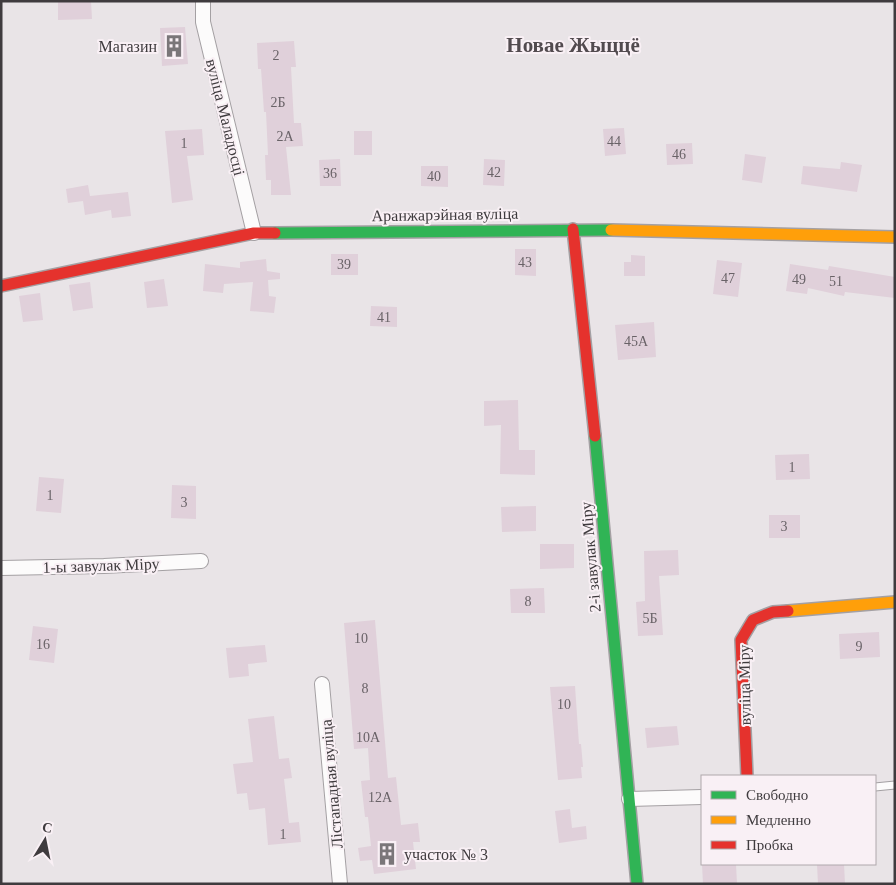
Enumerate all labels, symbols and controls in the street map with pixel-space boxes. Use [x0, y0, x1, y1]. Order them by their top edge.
building icon: Магазин [161, 33, 187, 59]
district label: Новае Жыццё [506, 33, 640, 57]
place label: Магазин [99, 38, 157, 55]
house number: 2 [273, 48, 280, 63]
street label: вуліца Маладосці [202, 57, 248, 178]
house number: 2Б [270, 95, 286, 110]
house number: 2А [276, 129, 294, 144]
house number: 44 [607, 134, 621, 149]
house number: 1 [181, 136, 188, 151]
house number: 46 [672, 147, 686, 162]
house number: 42 [487, 165, 501, 180]
house number: 36 [323, 166, 337, 181]
house number: 40 [427, 169, 441, 184]
street label: Аранжарэйная вуліца [372, 205, 518, 225]
house number: 43 [518, 255, 532, 270]
house number: 39 [337, 257, 351, 272]
house number: 47 [721, 271, 735, 286]
house number: 49 [792, 272, 806, 287]
house number: 51 [829, 274, 843, 289]
house number: 41 [377, 310, 391, 325]
house number: 45А [624, 334, 649, 349]
house number: 1 [789, 460, 796, 475]
house number: 1 [47, 488, 54, 503]
house number: 3 [181, 495, 188, 510]
street label: 2-і завулак Міру [577, 501, 605, 613]
house number: 3 [781, 519, 788, 534]
street label: 1-ы завулак Міру [42, 555, 160, 577]
house number: 8 [525, 594, 532, 609]
house number: 5Б [642, 611, 658, 626]
house number: 10 [354, 631, 368, 646]
house number: 16 [36, 637, 50, 652]
house number: 9 [856, 639, 863, 654]
street label: вуліца Міру [735, 644, 755, 726]
house number: 8 [362, 681, 369, 696]
house number: 10 [557, 697, 571, 712]
street label: Лістападная вуліца [317, 719, 347, 849]
house number: 10А [356, 730, 381, 745]
legend [701, 775, 876, 865]
text: Свободно [746, 787, 808, 803]
house number: 12А [368, 790, 393, 805]
text: Медленно [746, 812, 811, 828]
north arrow [20, 815, 70, 865]
text: С [41, 819, 53, 836]
house number: 1 [280, 827, 287, 842]
text: Пробка [746, 837, 794, 853]
building icon: участок № 3 [374, 841, 400, 867]
place label: участок № 3 [404, 846, 488, 864]

